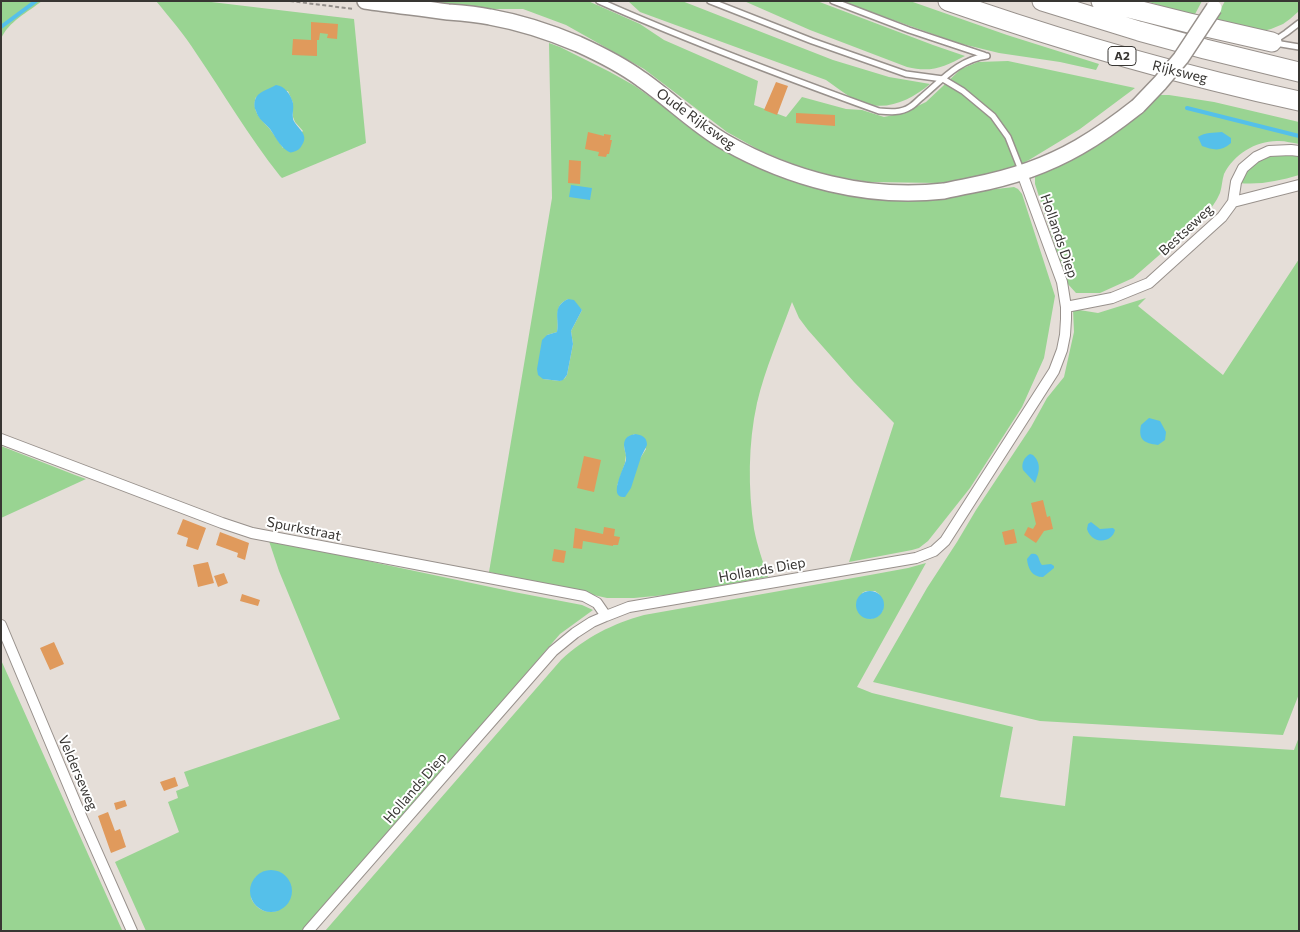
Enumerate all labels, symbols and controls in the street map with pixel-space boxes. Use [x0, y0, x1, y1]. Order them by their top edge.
road number: A2 [1108, 46, 1136, 66]
street label: Rijksweg [1151, 57, 1209, 87]
street label: Oude Rijksweg [653, 85, 739, 153]
street label: Hollands Diep [1037, 192, 1081, 280]
street label: Bestseweg [1155, 201, 1217, 259]
street label: Spurkstraat [265, 514, 343, 544]
street label: Hollands Diep [717, 554, 807, 586]
street label: Velderseweg [55, 733, 101, 813]
street label: Hollands Diep [380, 749, 450, 827]

